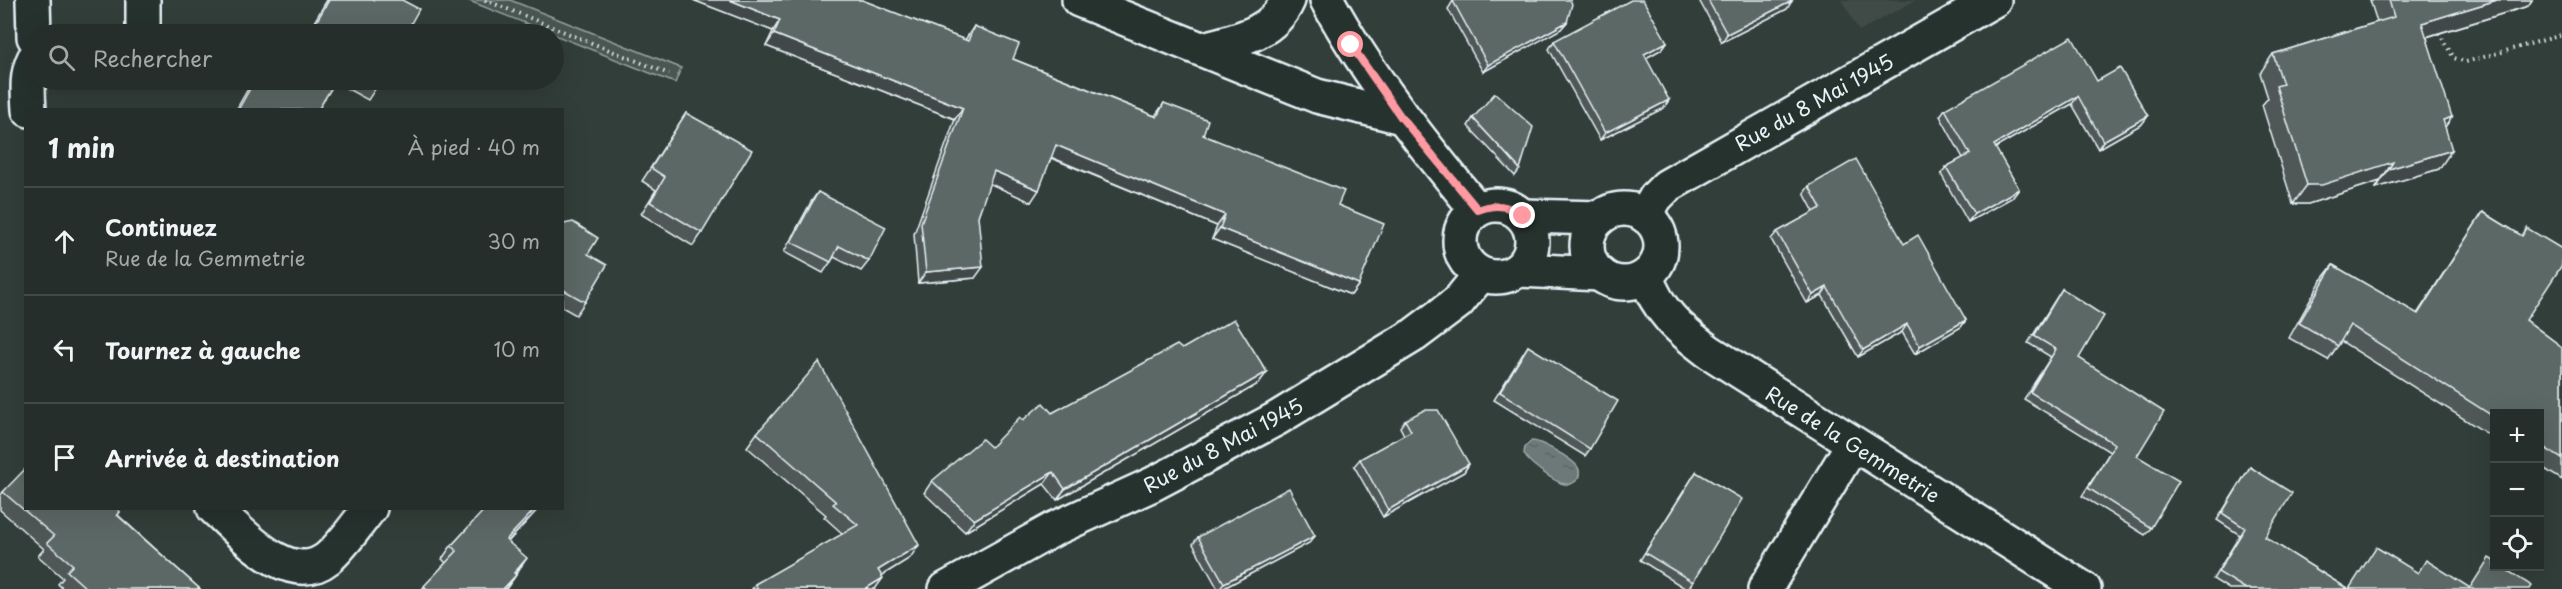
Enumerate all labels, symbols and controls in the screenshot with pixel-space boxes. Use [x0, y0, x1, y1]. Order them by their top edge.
search box [24, 24, 564, 90]
route start [1337, 31, 1363, 57]
icon: search [45, 41, 78, 74]
text: Rechercher [93, 41, 212, 74]
street label: Rue du 8 Mai 1945 [1729, 46, 1899, 158]
text: 1 min [48, 128, 115, 167]
text: À pied · 40 m [408, 132, 540, 162]
route end [1509, 202, 1535, 228]
text: Continuez [105, 210, 217, 243]
icon: ahead [48, 225, 81, 258]
text: 30 m [487, 226, 540, 256]
text: Rue de la Gemmetrie [105, 243, 305, 273]
icon: left [48, 333, 81, 366]
text: Tournez à gauche [105, 333, 301, 366]
text: 10 m [493, 334, 540, 364]
street label: Rue de la Gemmetrie [1760, 378, 1946, 510]
street label: Rue du 8 Mai 1945 [1138, 390, 1308, 500]
map controls [2490, 409, 2544, 571]
button: + [2490, 409, 2544, 463]
icon: arrive [48, 441, 81, 474]
text: Arrivée à destination [105, 441, 339, 474]
button: − [2490, 463, 2544, 517]
button: locate [2490, 517, 2544, 571]

